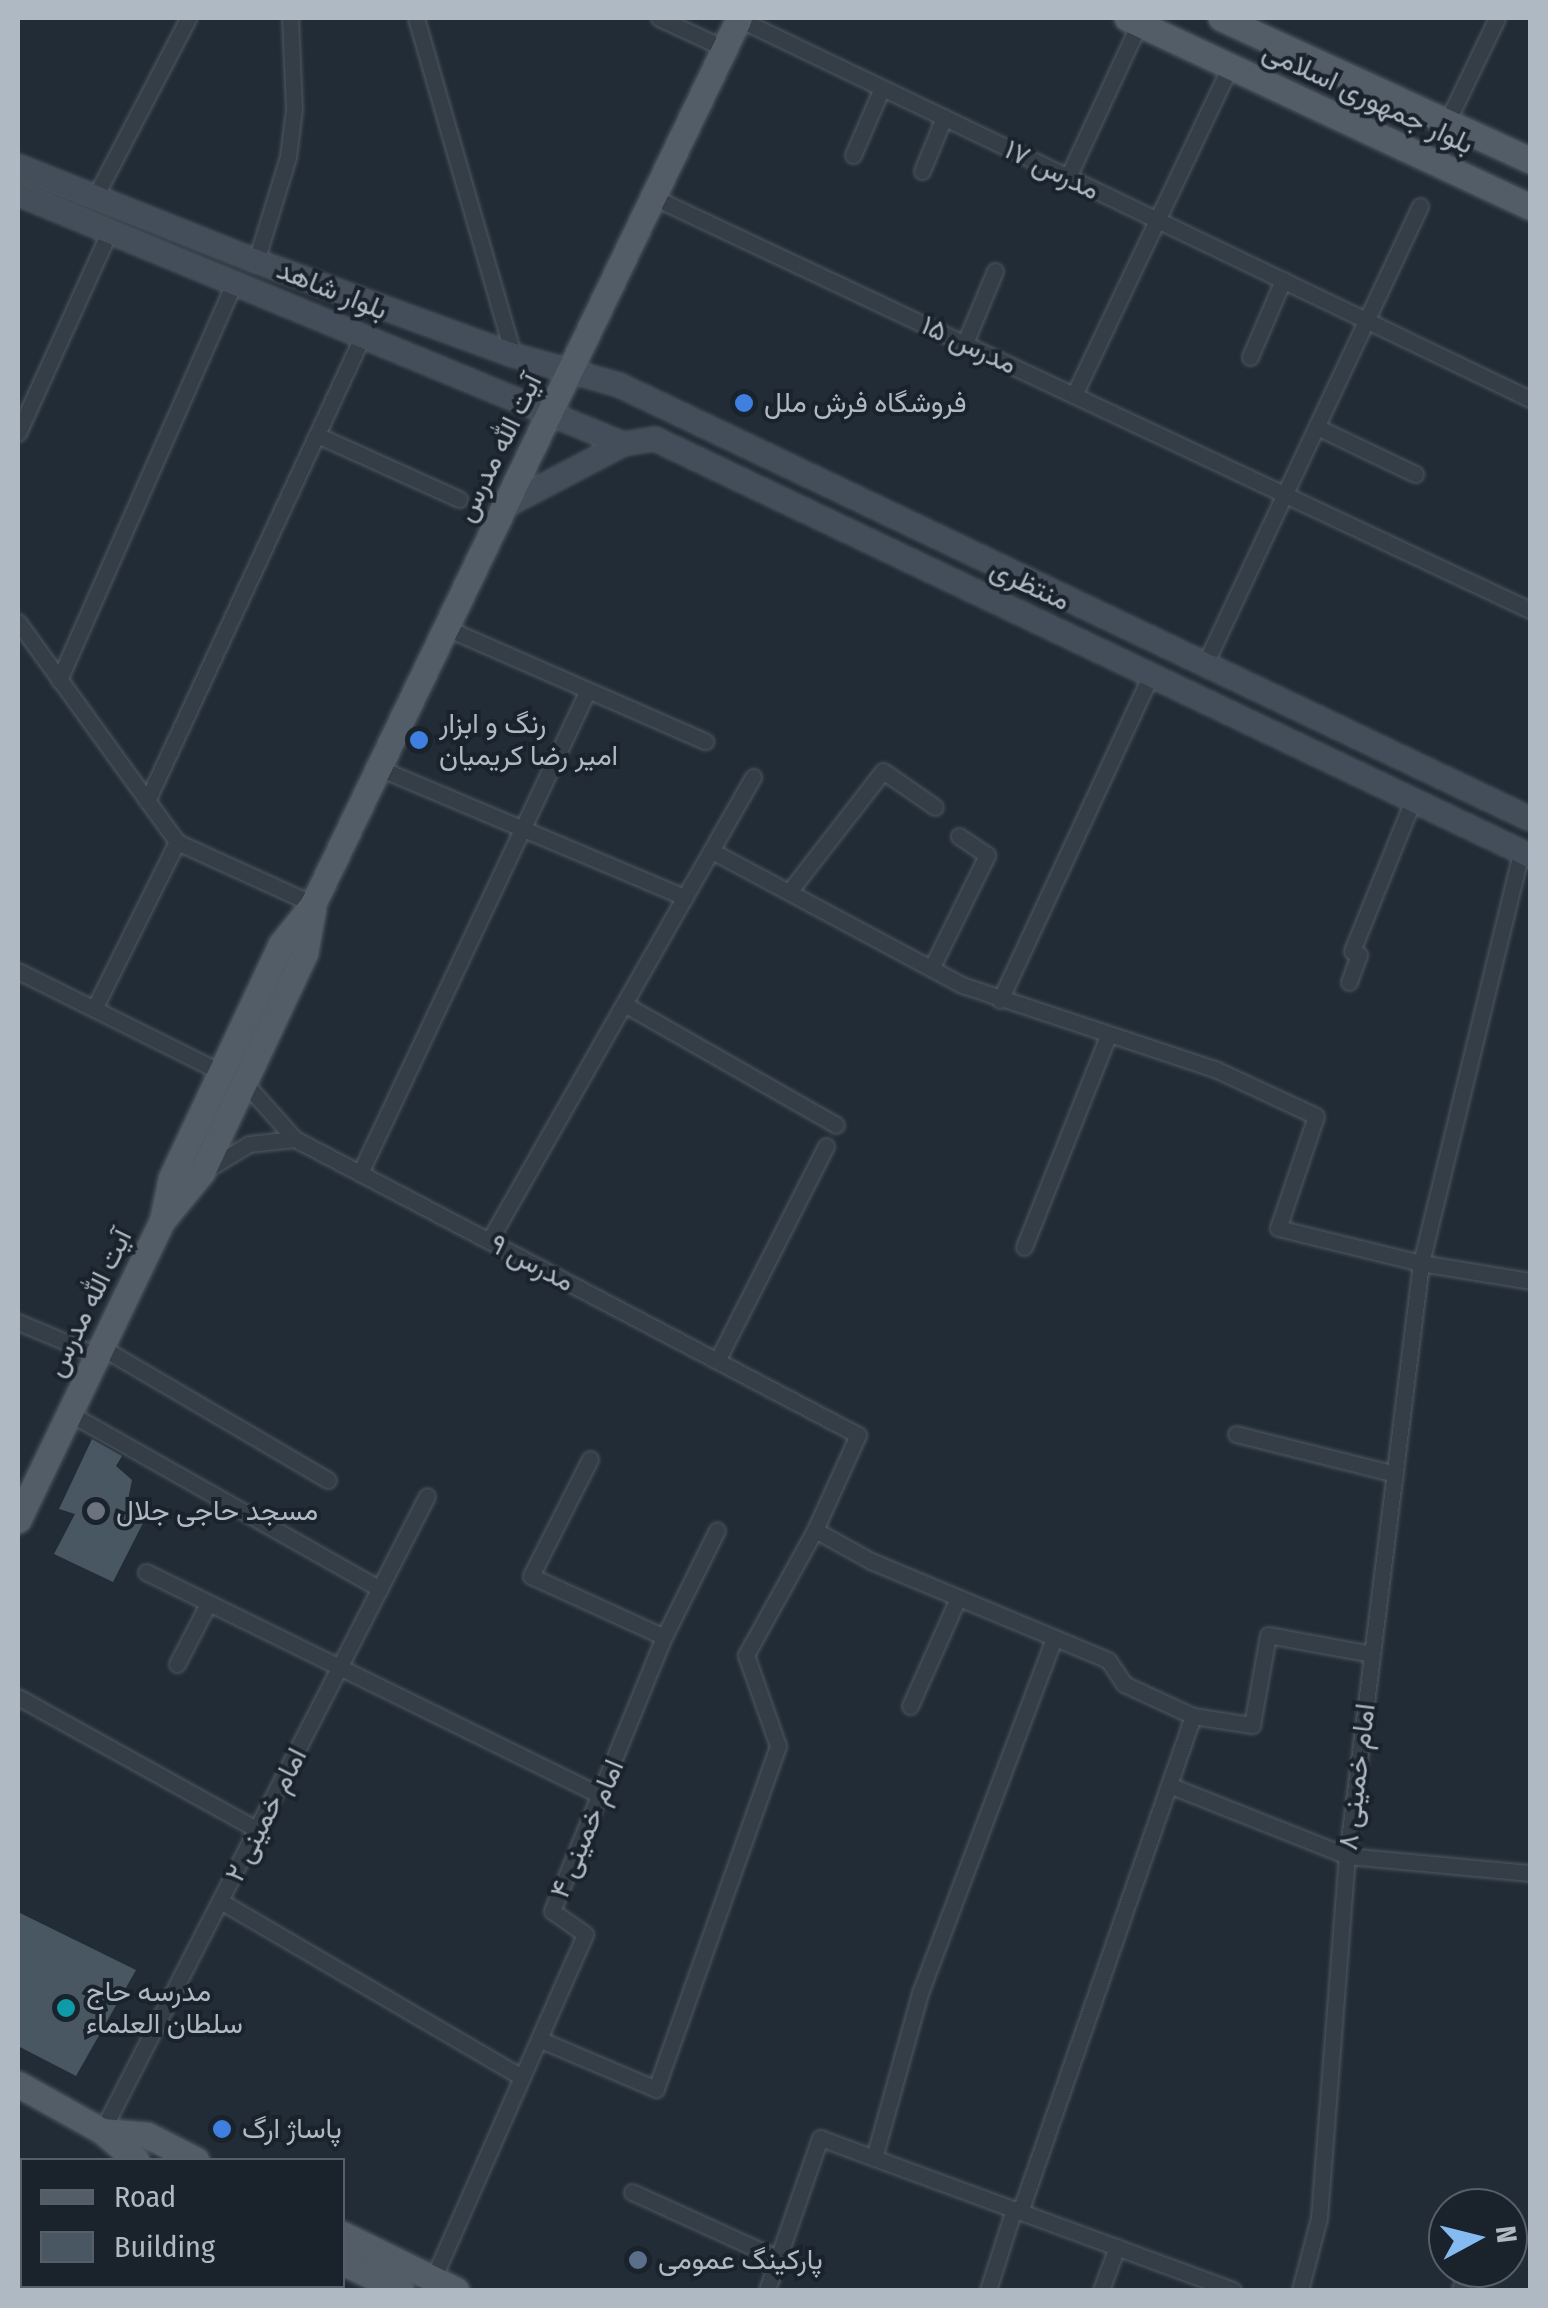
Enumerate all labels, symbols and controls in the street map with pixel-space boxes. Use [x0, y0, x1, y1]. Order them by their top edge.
street label: بلوار جمهوری اسلامی [1257, 34, 1479, 162]
street label: مدرس ۱۷ [999, 133, 1105, 207]
street label: بلوار شاهد [272, 253, 392, 327]
street label: مدرس ۱۵ [916, 308, 1022, 382]
street label: آیت الله مدرس [449, 369, 549, 527]
place label: فروشگاه فرش ملل [764, 386, 967, 420]
marker: فروشگاه فرش ملل [733, 392, 755, 414]
street label: منتظری [985, 552, 1075, 618]
place label: رنگ و ابزار امیر رضا کریمیان [439, 707, 618, 773]
marker: رنگ و ابزار امیر رضا کریمیان [408, 729, 430, 751]
street label: آیت الله مدرس [39, 1224, 139, 1382]
street label: مدرس ۹ [484, 1227, 580, 1299]
place label: مسجد حاجی جلال [116, 1494, 318, 1528]
marker: مسجد حاجی جلال [85, 1500, 107, 1522]
street label: امام خمینی ۸ [1331, 1702, 1383, 1852]
street label: امام خمینی ۲ [218, 1742, 314, 1888]
street label: امام خمینی ۴ [543, 1755, 631, 1903]
place label: مدرسه حاج سلطان العلماء [86, 1975, 243, 2041]
marker: مدرسه حاج سلطان العلماء [55, 1997, 77, 2019]
place label: پاساژ ارگ [242, 2112, 342, 2146]
marker: پاساژ ارگ [211, 2118, 233, 2140]
legend [20, 2158, 345, 2288]
text: Road [114, 2179, 176, 2215]
north arrow [1428, 2188, 1528, 2288]
text: N [1489, 2224, 1524, 2245]
text: Building [114, 2229, 215, 2265]
place label: پارکینگ عمومی [658, 2243, 823, 2277]
marker: پارکینگ عمومی [627, 2249, 649, 2271]

